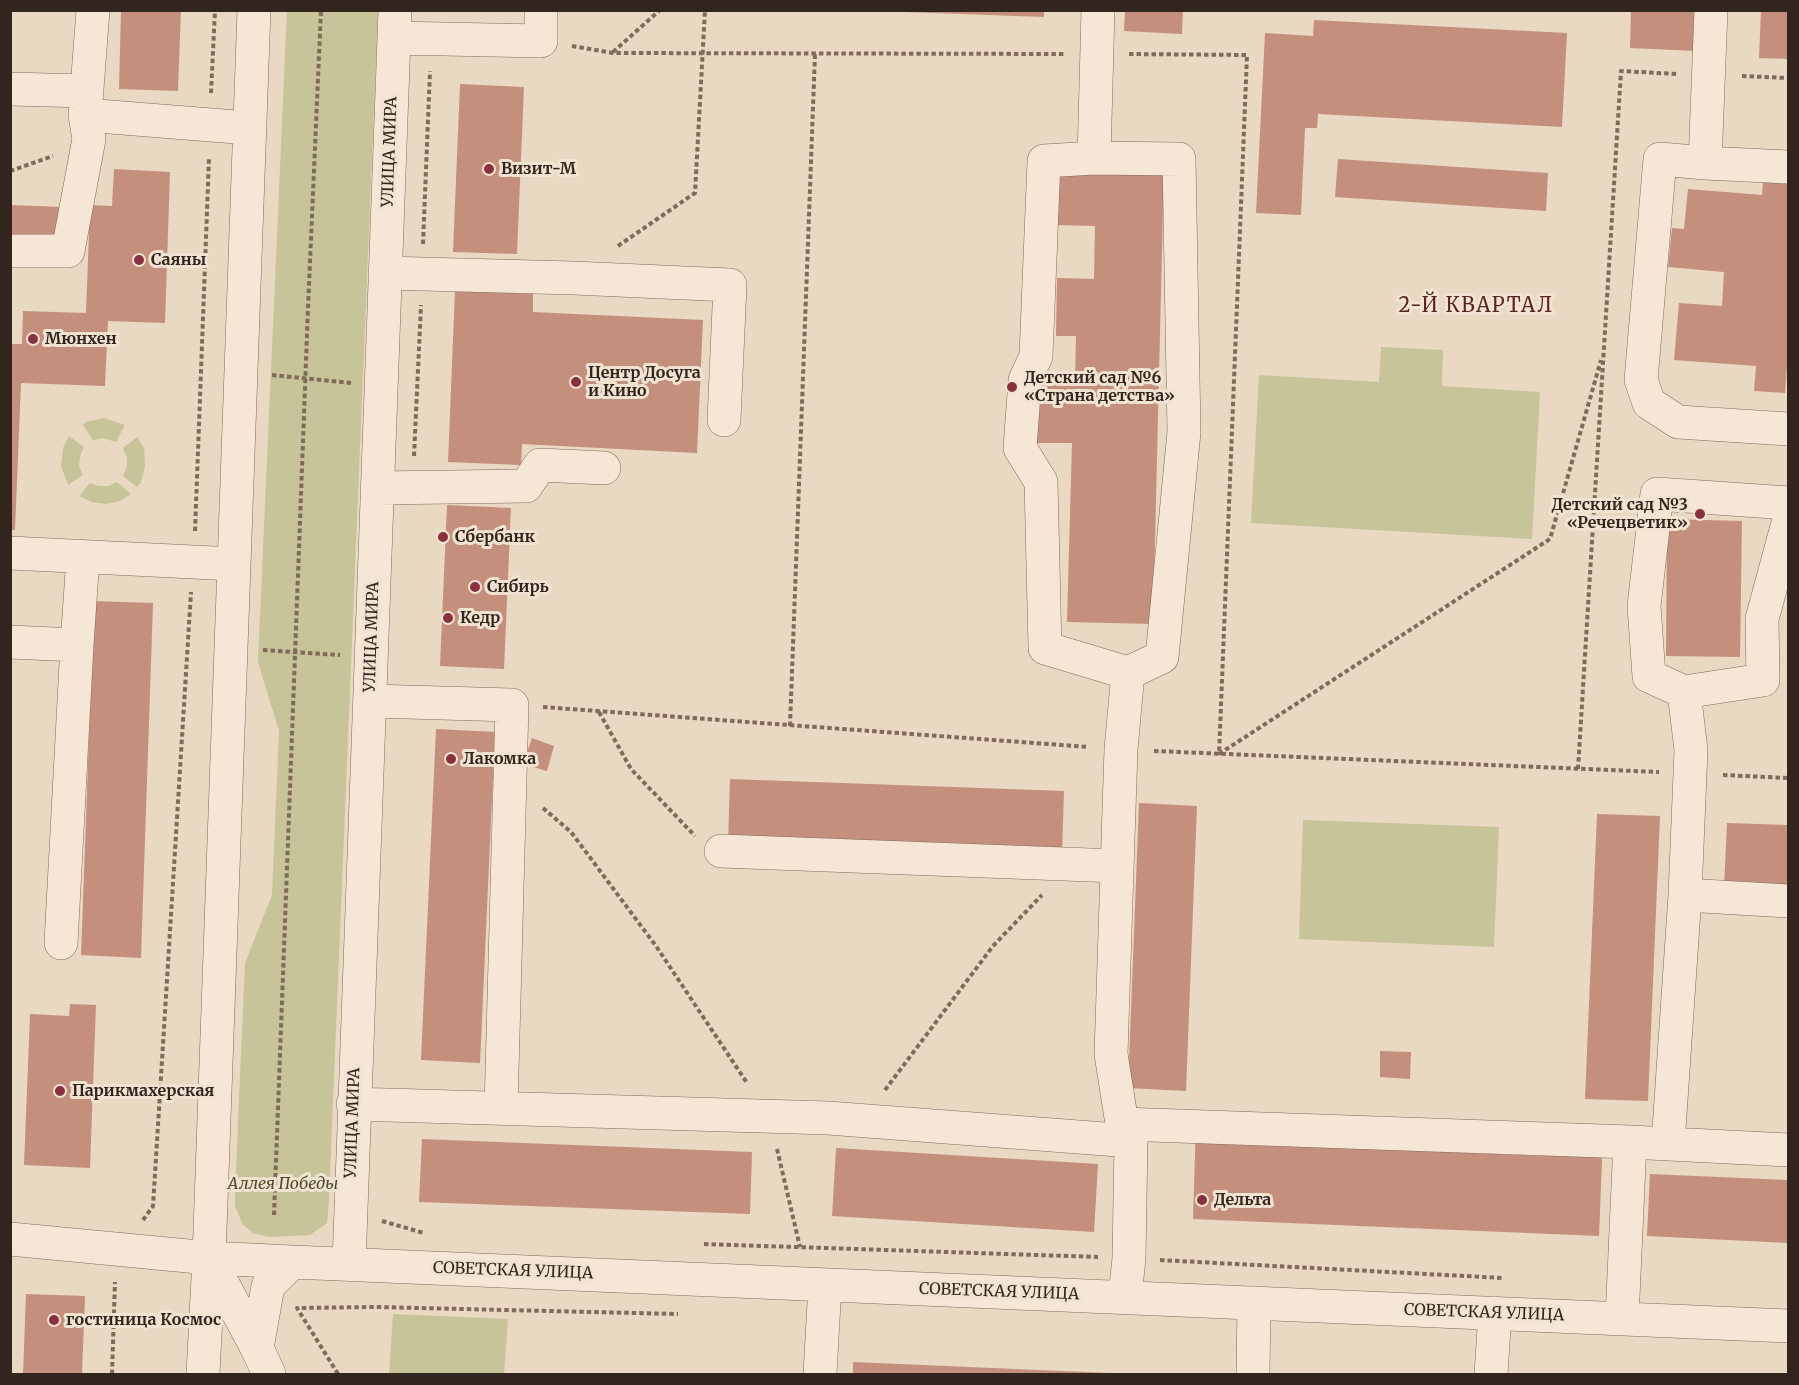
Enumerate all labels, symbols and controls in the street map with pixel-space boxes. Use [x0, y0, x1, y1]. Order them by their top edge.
street label: УЛИЦА МИРА [378, 96, 402, 208]
place label: Визит-М [501, 159, 576, 179]
marker: Визит-М [482, 162, 496, 176]
place label: Саяны [151, 250, 206, 270]
marker: Саяны [132, 253, 146, 267]
district label: 2-Й КВАРТАЛ [1398, 294, 1554, 318]
place label: Мюнхен [45, 329, 117, 349]
marker: Мюнхен [26, 332, 40, 346]
place label: Центр Досуга и Кино [588, 363, 701, 401]
place label: Детский сад №6 «Страна детства» [1024, 368, 1175, 406]
marker: Центр Досуга и Кино [569, 375, 583, 389]
marker: Детский сад №6 «Страна детства» [1005, 380, 1019, 394]
place label: Детский сад №3 «Речецветик» [1552, 495, 1688, 533]
marker: Детский сад №3 «Речецветик» [1693, 507, 1707, 521]
place label: Сбербанк [455, 527, 535, 547]
marker: Сбербанк [436, 530, 450, 544]
place label: Сибирь [487, 577, 549, 597]
marker: Сибирь [468, 580, 482, 594]
street label: УЛИЦА МИРА [360, 581, 384, 693]
place label: Кедр [460, 608, 500, 628]
marker: Кедр [441, 611, 455, 625]
place label: Лакомка [463, 749, 536, 769]
marker: Лакомка [444, 752, 458, 766]
street label: УЛИЦА МИРА [341, 1067, 365, 1179]
place label: Парикмахерская [72, 1081, 214, 1101]
marker: Парикмахерская [53, 1084, 67, 1098]
park label: Аллея Победы [228, 1174, 338, 1194]
place label: Дельта [1214, 1190, 1271, 1210]
marker: Дельта [1195, 1193, 1209, 1207]
street label: СОВЕТСКАЯ УЛИЦА [433, 1259, 593, 1283]
street label: СОВЕТСКАЯ УЛИЦА [919, 1280, 1079, 1304]
street label: СОВЕТСКАЯ УЛИЦА [1404, 1301, 1564, 1325]
place label: гостиница Космос [66, 1310, 221, 1330]
marker: гостиница Космос [47, 1313, 61, 1327]

